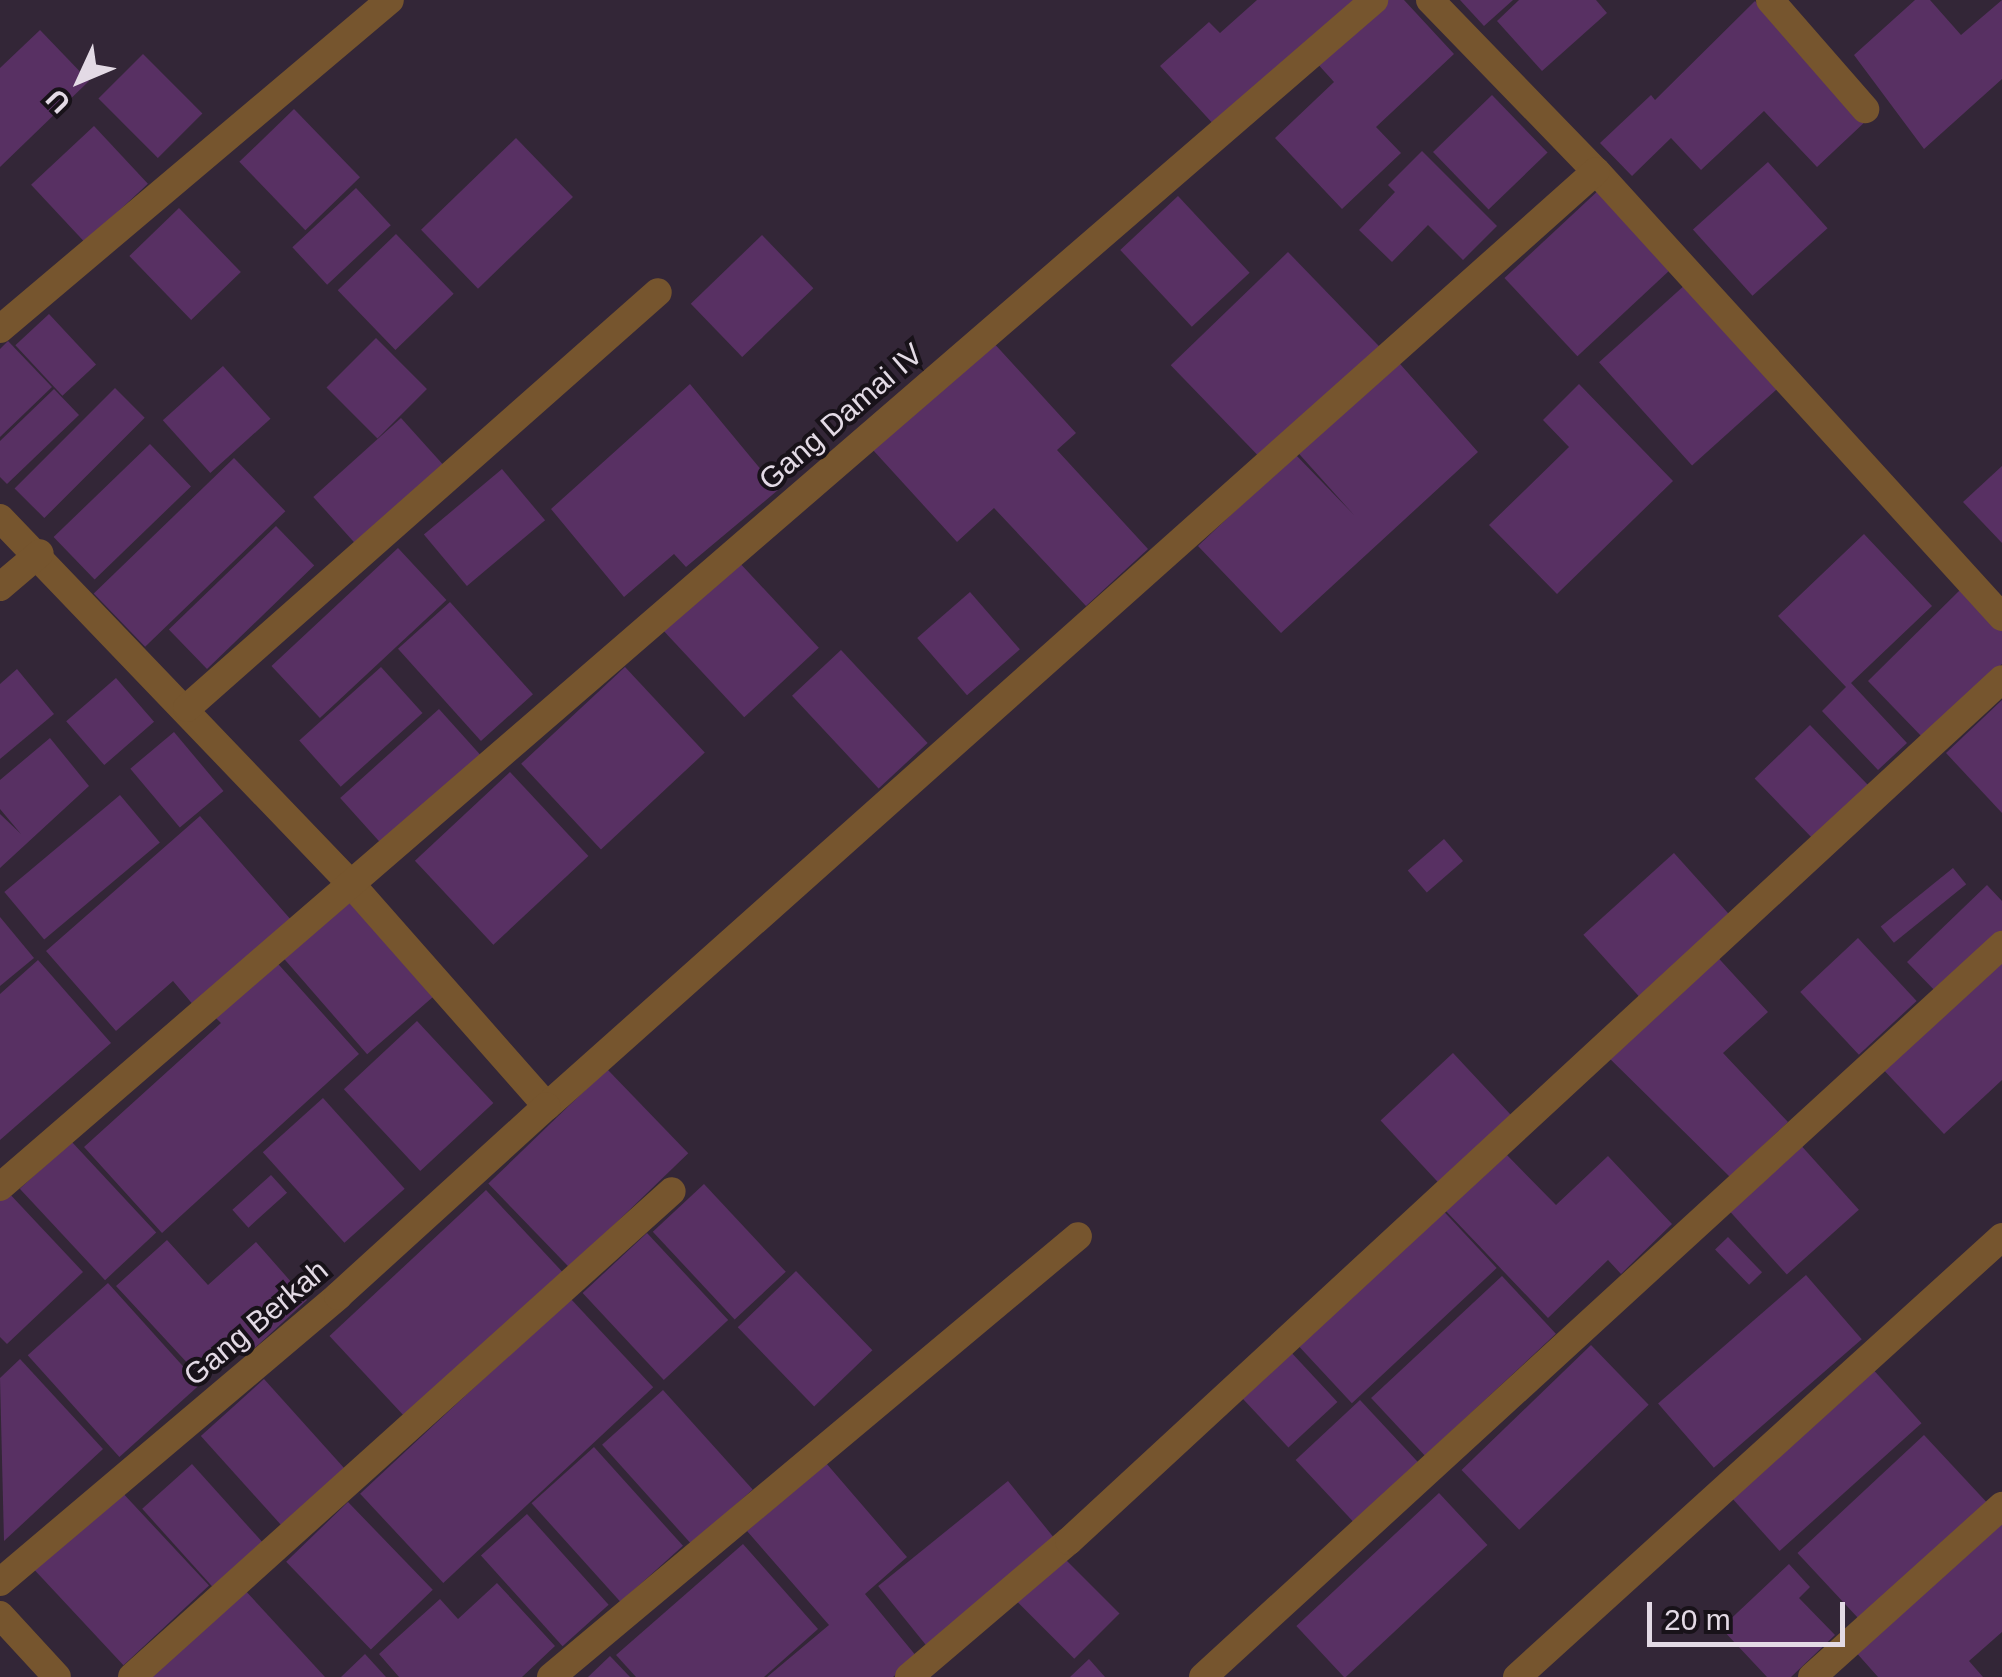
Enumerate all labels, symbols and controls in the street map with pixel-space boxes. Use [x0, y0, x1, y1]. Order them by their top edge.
north arrow [30, 30, 130, 130]
text: U [40, 83, 76, 119]
street label: Gang Damai IV [752, 336, 930, 498]
street label: Gang Berkah [177, 1252, 335, 1394]
scale bar [1652, 1582, 1850, 1644]
text: 20 m [1664, 1603, 1731, 1636]

